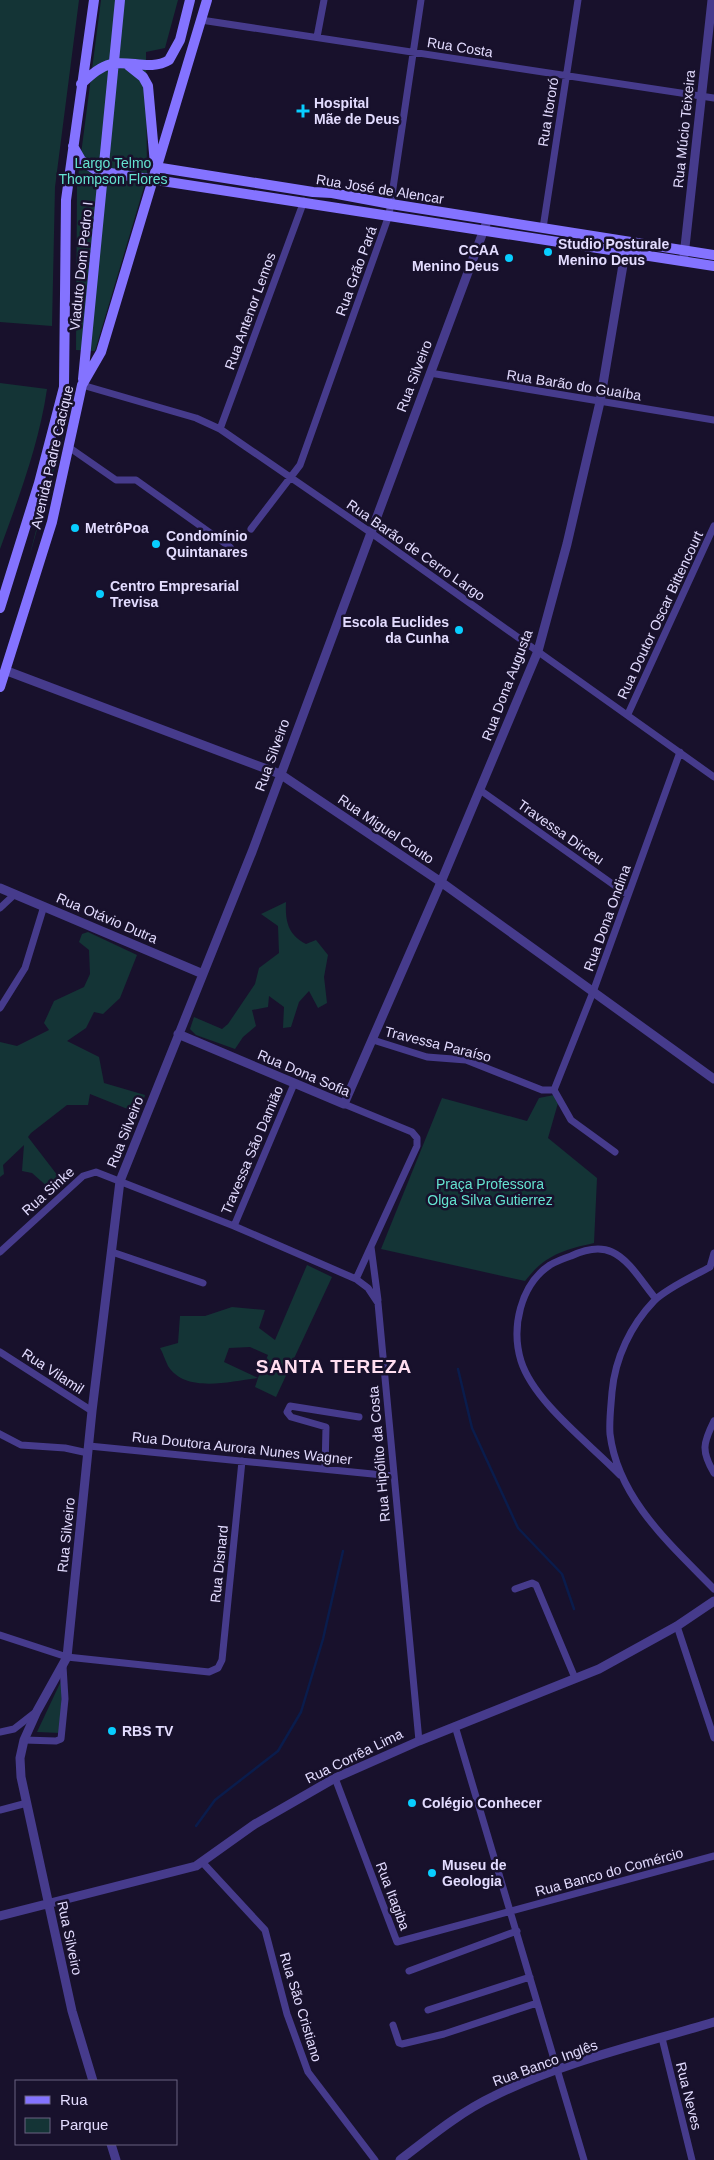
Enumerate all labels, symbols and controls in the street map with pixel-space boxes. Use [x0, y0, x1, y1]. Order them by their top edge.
street label: Rua Costa [426, 34, 494, 60]
street label: Rua Múcio Teixeira [670, 69, 698, 189]
street label: Rua Itororó [535, 76, 561, 148]
place label: Hospital Mãe de Deus [314, 95, 400, 127]
marker: Hospital Mãe de Deus [296, 104, 310, 118]
park label: Largo Telmo Thompson Flores [59, 155, 167, 187]
street label: Rua José de Alencar [315, 171, 445, 207]
street label: Viaduto Dom Pedro I [66, 201, 96, 331]
street label: Rua Grão Pará [332, 224, 380, 318]
place label: Studio Posturale Menino Deus [558, 236, 669, 268]
place label: CCAA Menino Deus [412, 242, 499, 274]
marker: Studio Posturale Menino Deus [542, 246, 554, 258]
street label: Rua Antenor Lemos [221, 250, 279, 372]
marker: CCAA Menino Deus [503, 252, 515, 264]
street label: Rua Silveiro [393, 338, 435, 414]
street label: Rua Barão do Guaíba [505, 366, 643, 404]
street label: Avenida Padre Cacique [28, 383, 76, 530]
street label: Rua Barão de Cerro Largo [344, 496, 488, 604]
place label: MetrôPoa [85, 520, 149, 536]
marker: MetrôPoa [69, 522, 81, 534]
place label: Condomínio Quintanares [166, 528, 248, 560]
street label: Rua Doutor Oscar Bittencourt [614, 528, 706, 702]
marker: Condomínio Quintanares [150, 538, 162, 550]
place label: Centro Empresarial Trevisa [110, 578, 239, 610]
marker: Centro Empresarial Trevisa [94, 588, 106, 600]
place label: Escola Euclides da Cunha [342, 614, 449, 646]
marker: Escola Euclides da Cunha [453, 624, 465, 636]
street label: Rua Dona Augusta [478, 627, 536, 743]
street label: Rua Silveiro [252, 717, 292, 793]
street label: Rua Miguel Couto [335, 791, 437, 867]
street label: Travessa Dirceu [515, 796, 607, 868]
street label: Rua Dona Ondina [580, 862, 634, 973]
street label: Rua Otávio Dutra [54, 890, 160, 947]
street label: Travessa Paraíso [383, 1023, 493, 1065]
street label: Rua Dona Sofia [255, 1046, 353, 1100]
street label: Travessa São Damião [218, 1083, 286, 1217]
street label: Rua Silveiro [103, 1094, 147, 1170]
street label: Rua Sinke [19, 1163, 78, 1219]
park label: Praça Professora Olga Silva Gutierrez [427, 1176, 553, 1208]
street label: Rua Vilamil [19, 1345, 87, 1397]
district label: SANTA TEREZA [256, 1356, 412, 1377]
street label: Rua Hipólito da Costa [365, 1385, 393, 1523]
street label: Rua Doutora Aurora Nunes Wagner [131, 1428, 353, 1468]
street label: Rua Silveiro [54, 1496, 78, 1573]
street label: Rua Disnard [207, 1524, 231, 1604]
place label: RBS TV [122, 1723, 174, 1739]
marker: RBS TV [106, 1725, 118, 1737]
street label: Rua Corrêa Lima [303, 1725, 406, 1787]
place label: Colégio Conhecer [422, 1795, 542, 1811]
marker: Colégio Conhecer [406, 1797, 418, 1809]
street label: Rua Banco do Comércio [533, 1844, 685, 1899]
place label: Museu de Geologia [442, 1857, 507, 1889]
street label: Rua Itagiba [373, 1860, 413, 1932]
marker: Museu de Geologia [426, 1867, 438, 1879]
street label: Rua Silveiro [54, 1899, 86, 1977]
street label: Rua São Cristiano [277, 1950, 325, 2064]
street label: Rua Banco Inglês [490, 2037, 600, 2089]
street label: Rua Neves [673, 2060, 705, 2132]
legend [15, 2080, 178, 2145]
text: Rua [60, 2091, 88, 2108]
text: Parque [60, 2116, 108, 2133]

